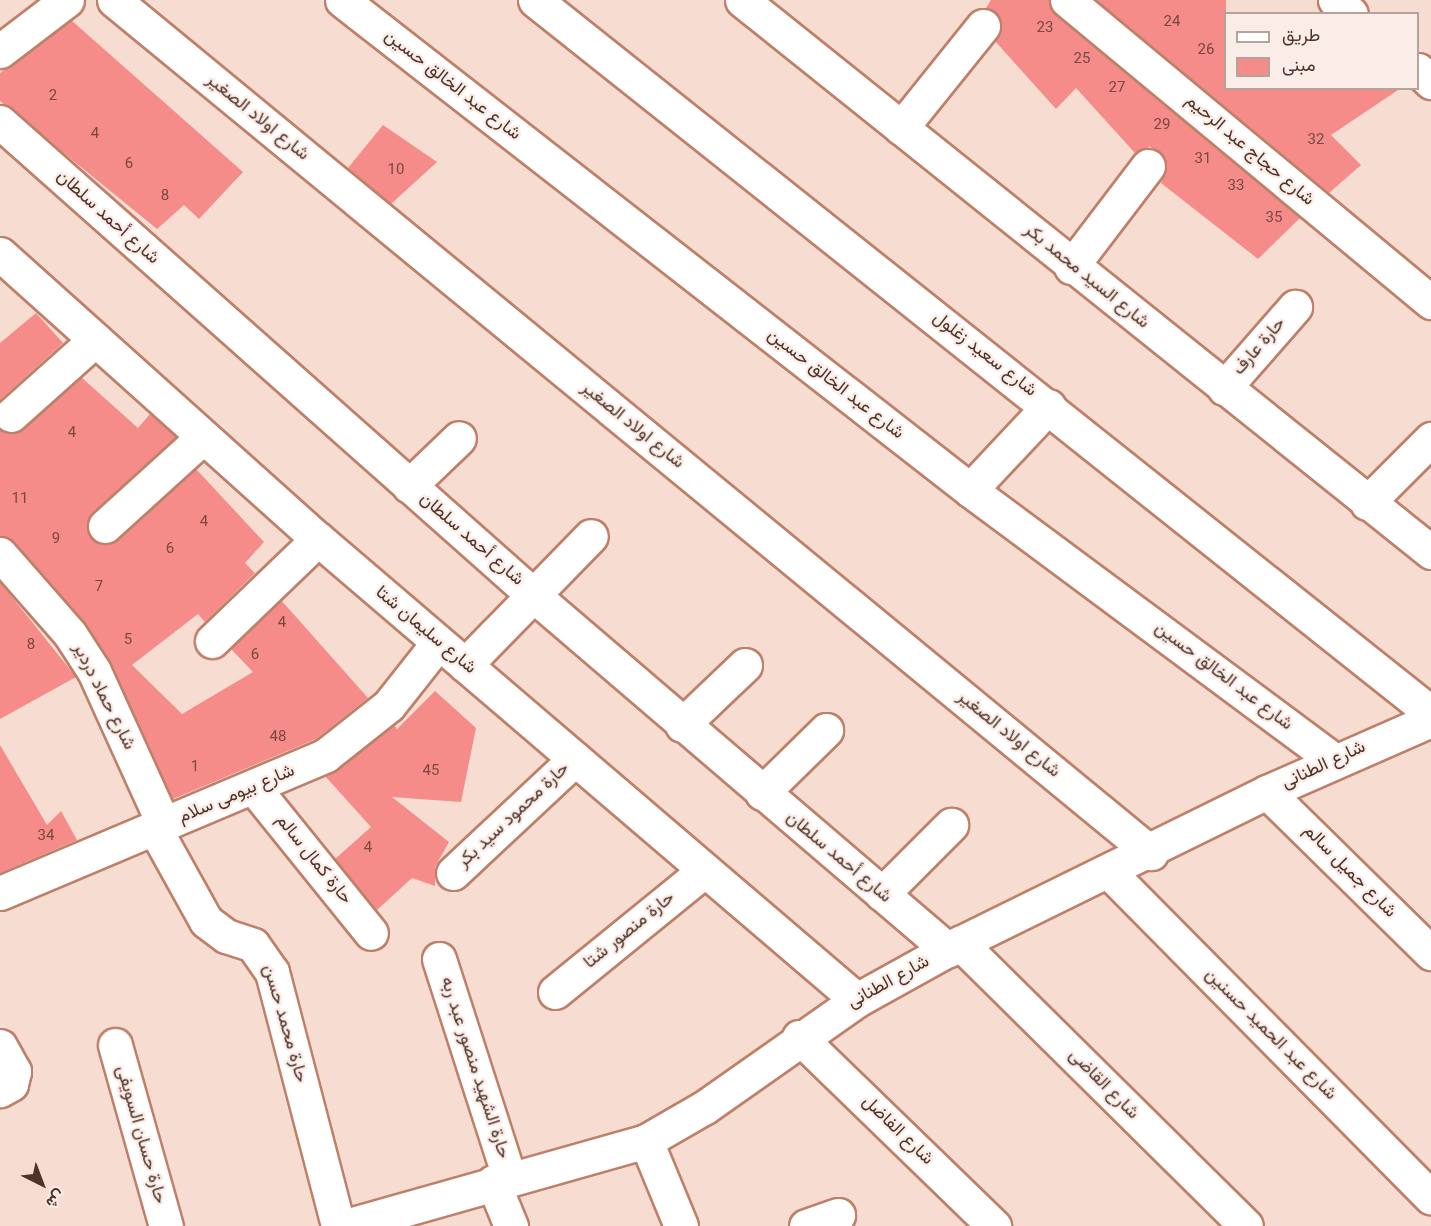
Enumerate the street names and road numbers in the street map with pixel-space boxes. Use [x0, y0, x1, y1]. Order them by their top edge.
street label: شارع عبد الخالق حسين [379, 26, 525, 146]
street label: شارع اولاد الصغير [201, 70, 313, 166]
street label: شارع حجاج عبد الرحيم [1180, 91, 1318, 211]
street label: شارع أحمد سلطان [51, 166, 163, 270]
street label: شارع السيد محمد بكر [1019, 220, 1153, 334]
street label: شارع سعيد زغلول [928, 308, 1040, 402]
street label: حارة عارف [1229, 314, 1291, 380]
street label: شارع عبد الخالق حسين [762, 325, 908, 445]
street label: شارع اولاد الصغير [576, 378, 688, 474]
street label: شارع أحمد سلطان [415, 489, 527, 591]
street label: شارع سليمان شتا [370, 582, 480, 680]
street label: شارع عبد الخالق حسين [1150, 618, 1296, 736]
street label: شارع حماد دردير [67, 640, 139, 754]
street label: شارع اولاد الصغير [952, 687, 1064, 783]
street label: شارع الطنانى [1279, 737, 1369, 795]
street label: حارة محمود سيد بكر [454, 759, 574, 873]
street label: شارع بيومى سلام [176, 761, 298, 829]
street label: شارع أحمد سلطان [781, 808, 895, 908]
street label: حارة كمال سالم [270, 811, 356, 909]
street label: شارع جميل سالم [1298, 821, 1400, 923]
street label: حارة منصور شتا [580, 888, 680, 974]
street label: شارع الطنانى [844, 952, 934, 1014]
street label: حارة محمد حسن [257, 963, 311, 1085]
street label: شارع عبد الحميد حسنين [1200, 965, 1340, 1105]
street label: حارة الشهيد منصور عبد ربه [434, 974, 514, 1162]
street label: شارع القاضى [1063, 1045, 1143, 1125]
street label: حارة حسان السويفى [110, 1064, 170, 1206]
street label: شارع الفاضل [857, 1092, 937, 1170]

